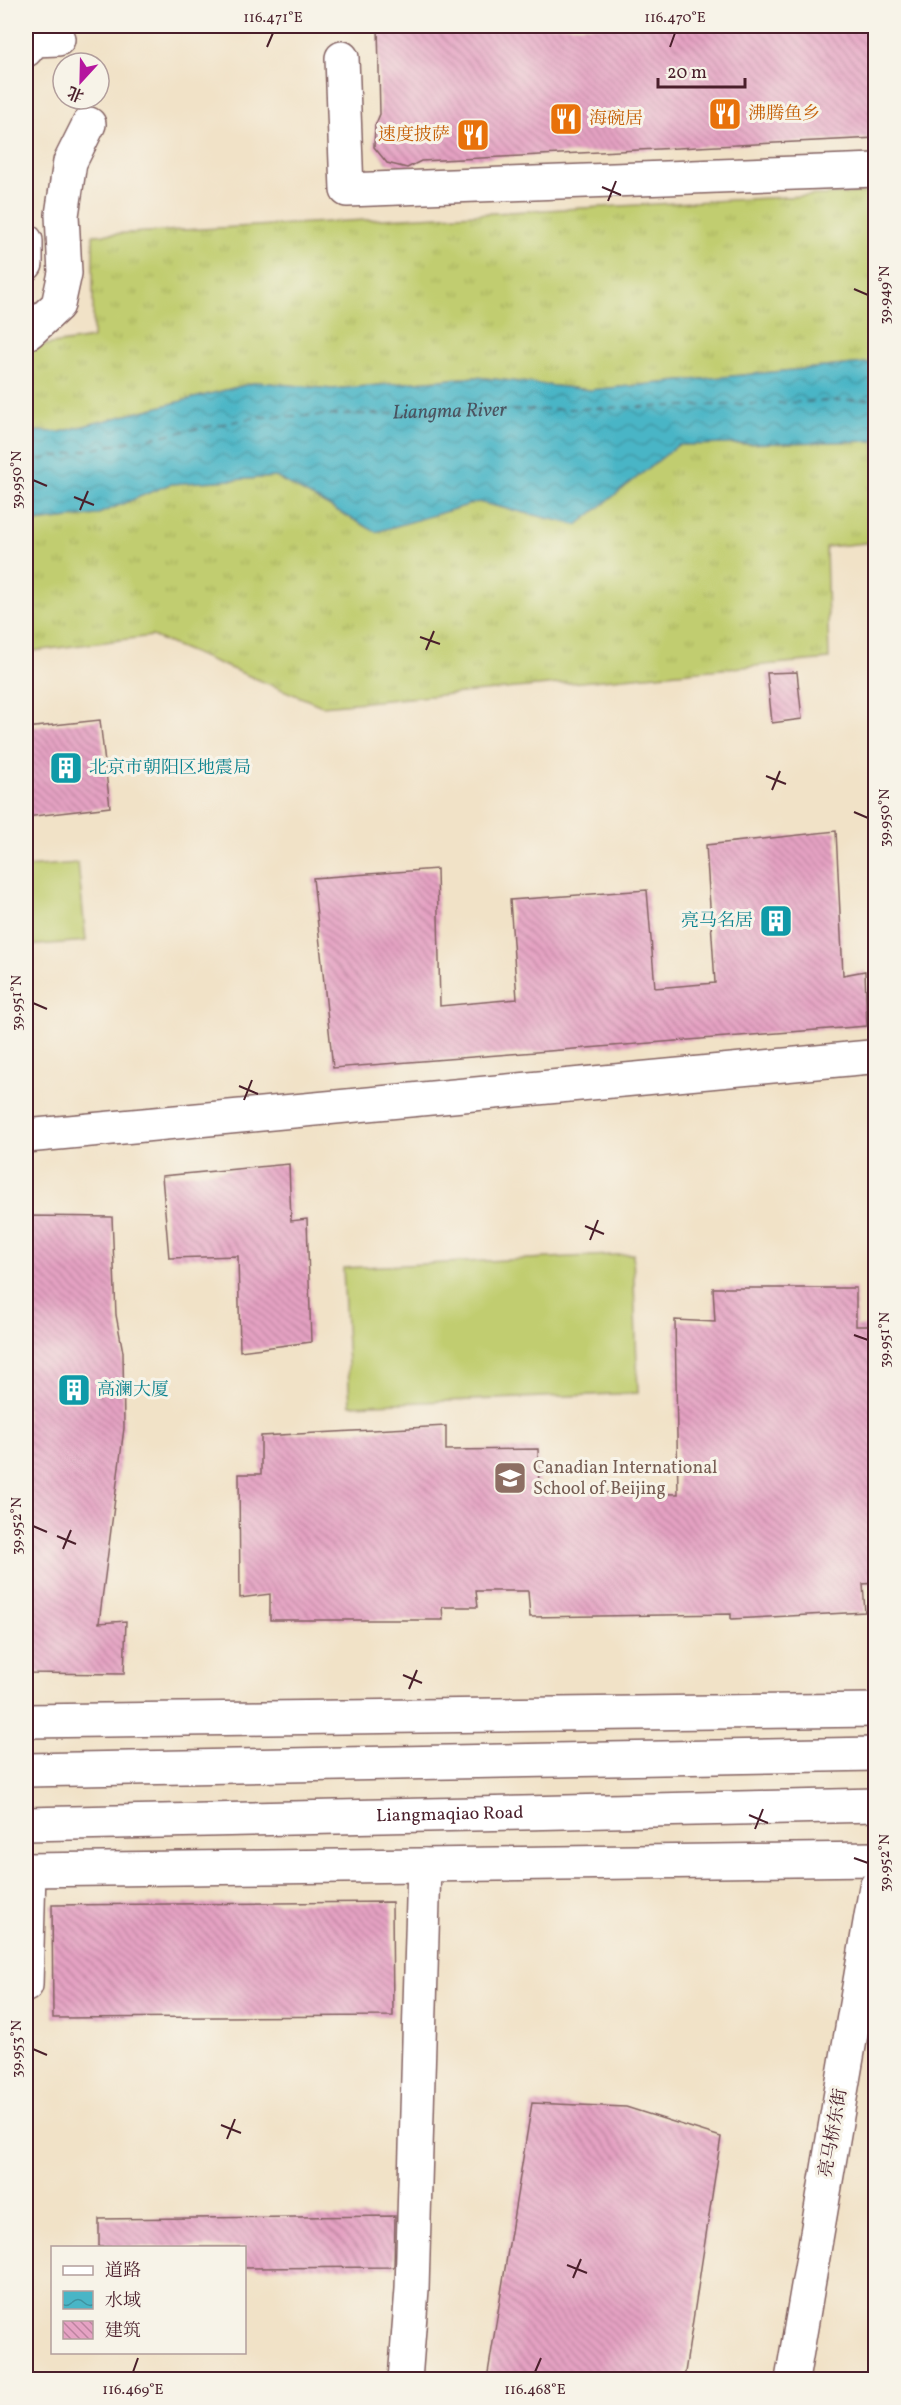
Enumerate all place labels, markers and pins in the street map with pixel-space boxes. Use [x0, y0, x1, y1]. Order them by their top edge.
restaurant icon: 沸腾鱼乡 [707, 96, 743, 132]
restaurant icon: 海碗居 [548, 101, 584, 137]
place label: 沸腾鱼乡 [748, 102, 820, 127]
place label: 海碗居 [589, 107, 643, 132]
restaurant icon: 速度披萨 [455, 117, 491, 153]
place label: 速度披萨 [378, 123, 450, 148]
building icon: 北京市朝阳区地震局 [48, 750, 84, 786]
place label: 北京市朝阳区地震局 [89, 756, 251, 781]
building icon: 亮马名居 [758, 903, 794, 939]
place label: 亮马名居 [681, 909, 753, 934]
building icon: 高澜大厦 [56, 1372, 92, 1408]
place label: 高澜大厦 [97, 1378, 169, 1403]
place label: Canadian International School of Beijing [533, 1456, 717, 1502]
school or university icon: Canadian International School of Beijing [492, 1460, 528, 1496]

